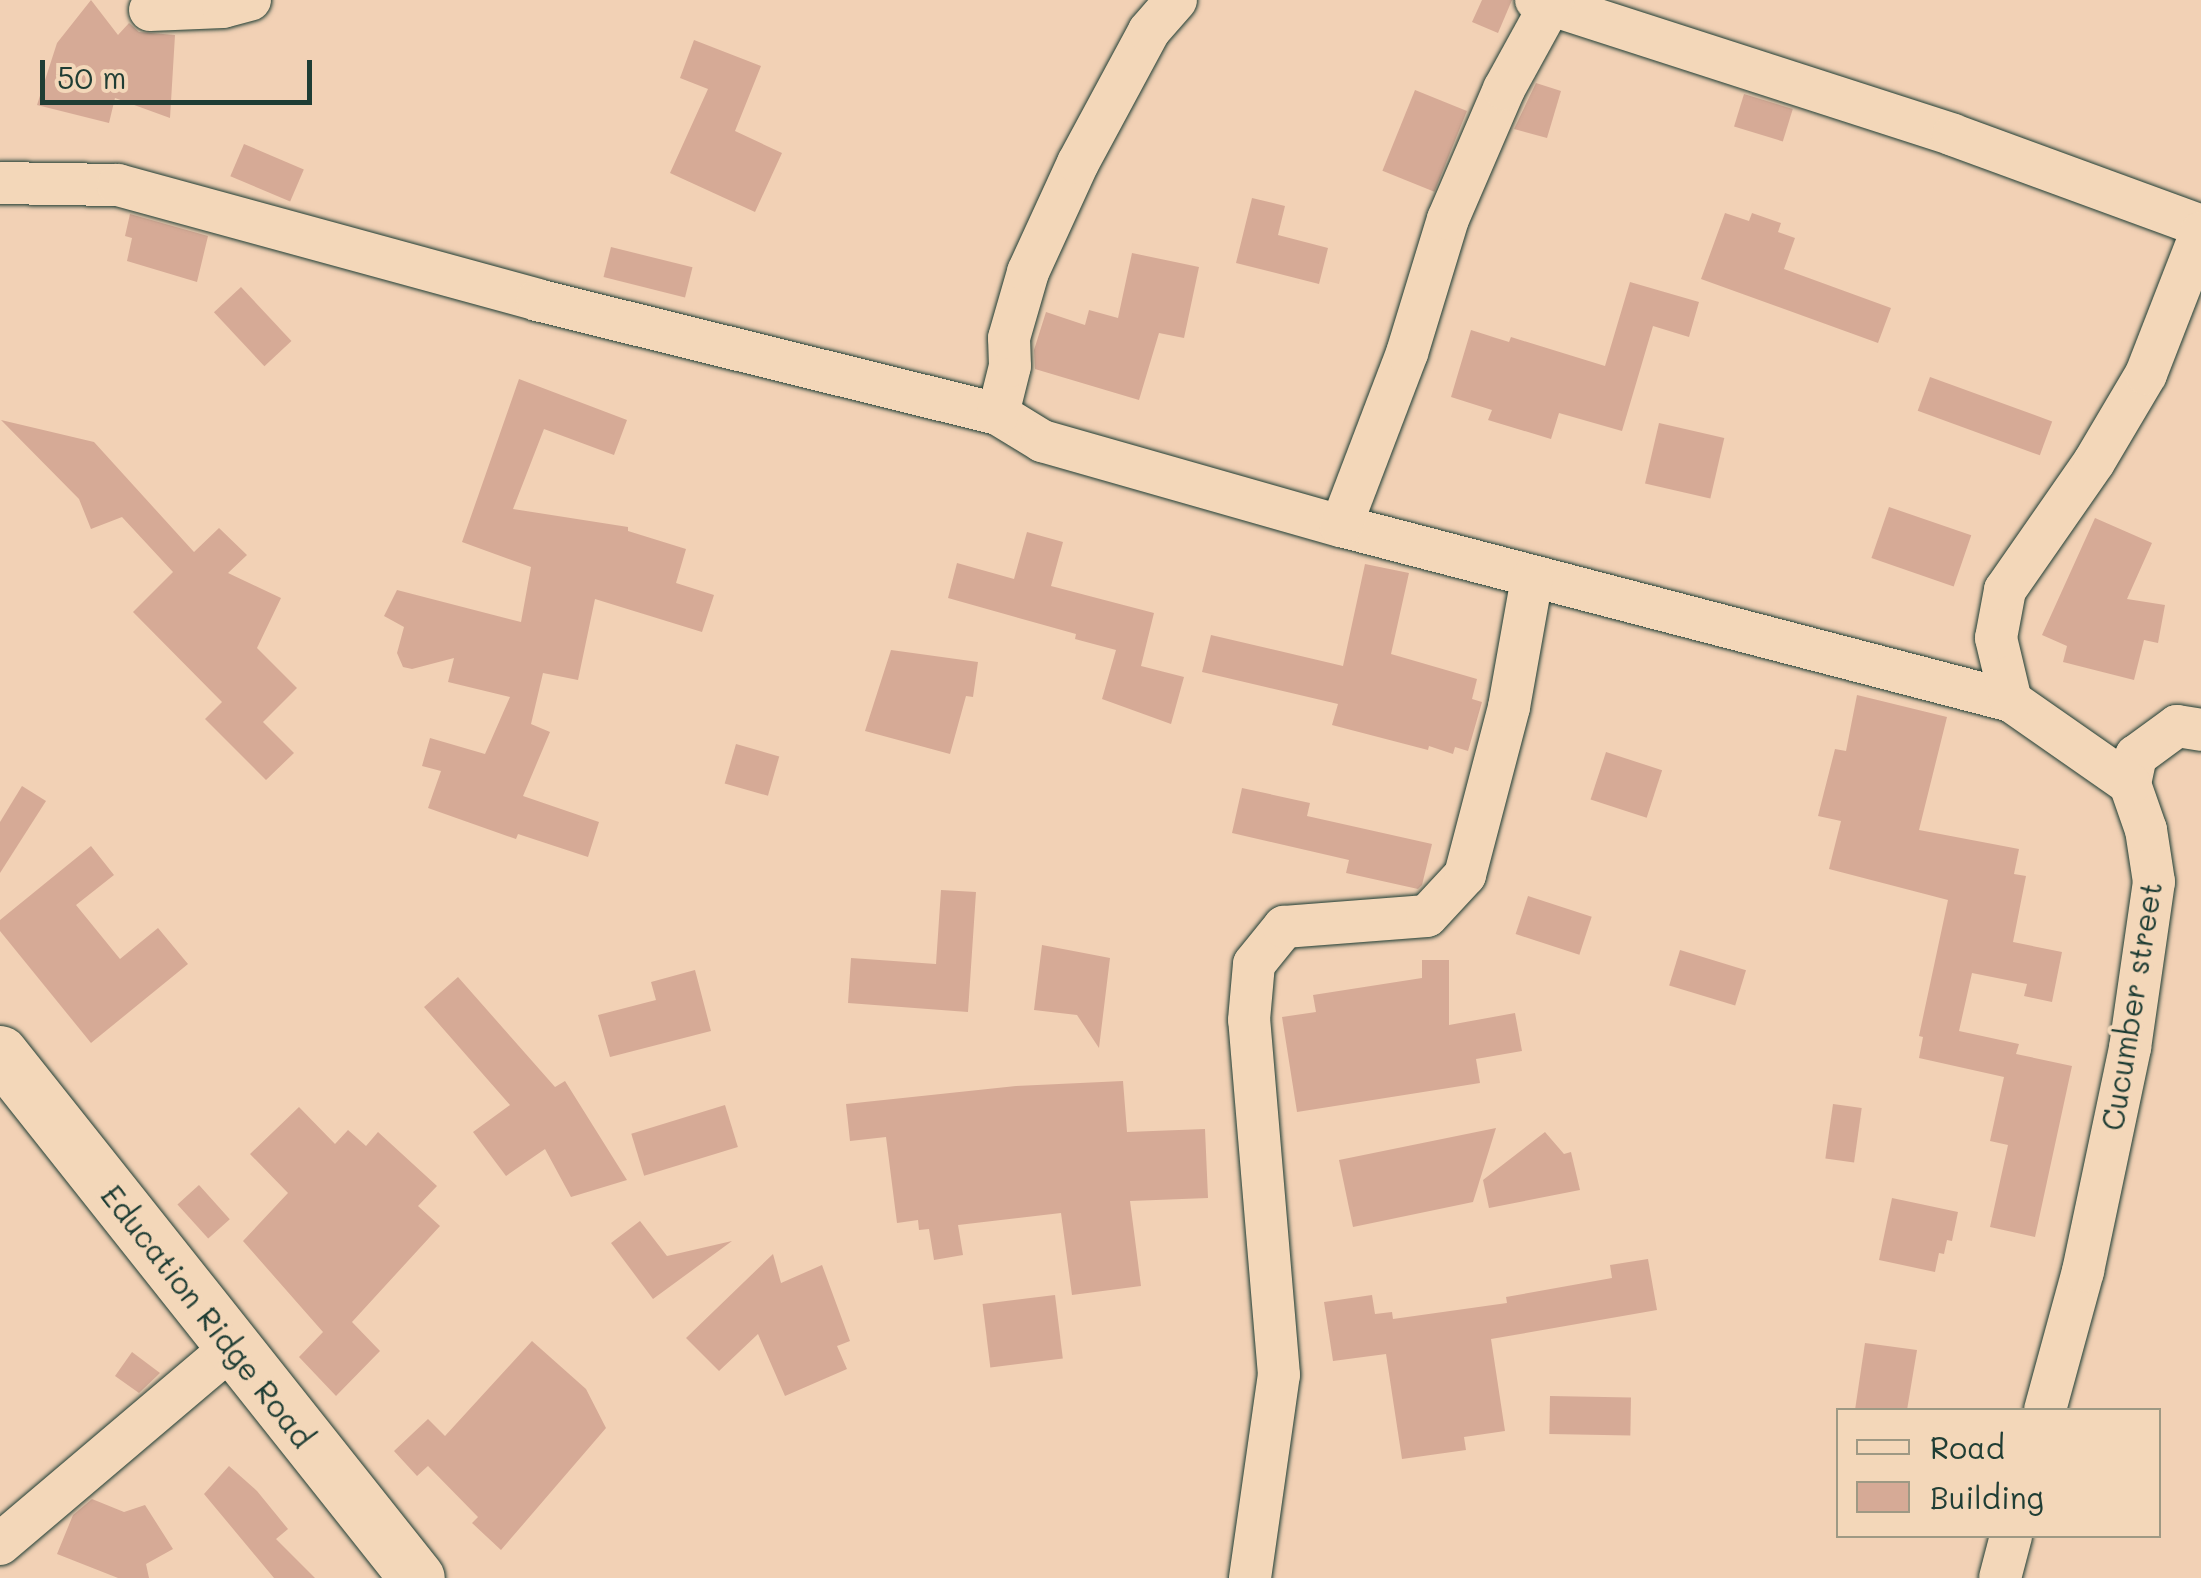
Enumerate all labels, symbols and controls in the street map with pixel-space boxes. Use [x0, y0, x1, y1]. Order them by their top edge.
scale bar [45, 40, 318, 102]
text: 50 m [57, 57, 127, 97]
street label: Cucumber street [2094, 879, 2168, 1133]
street label: Education Ridge Road [94, 1178, 322, 1454]
legend [1836, 1408, 2161, 1538]
text: Road [1930, 1427, 2005, 1467]
text: Building [1930, 1477, 2044, 1517]

